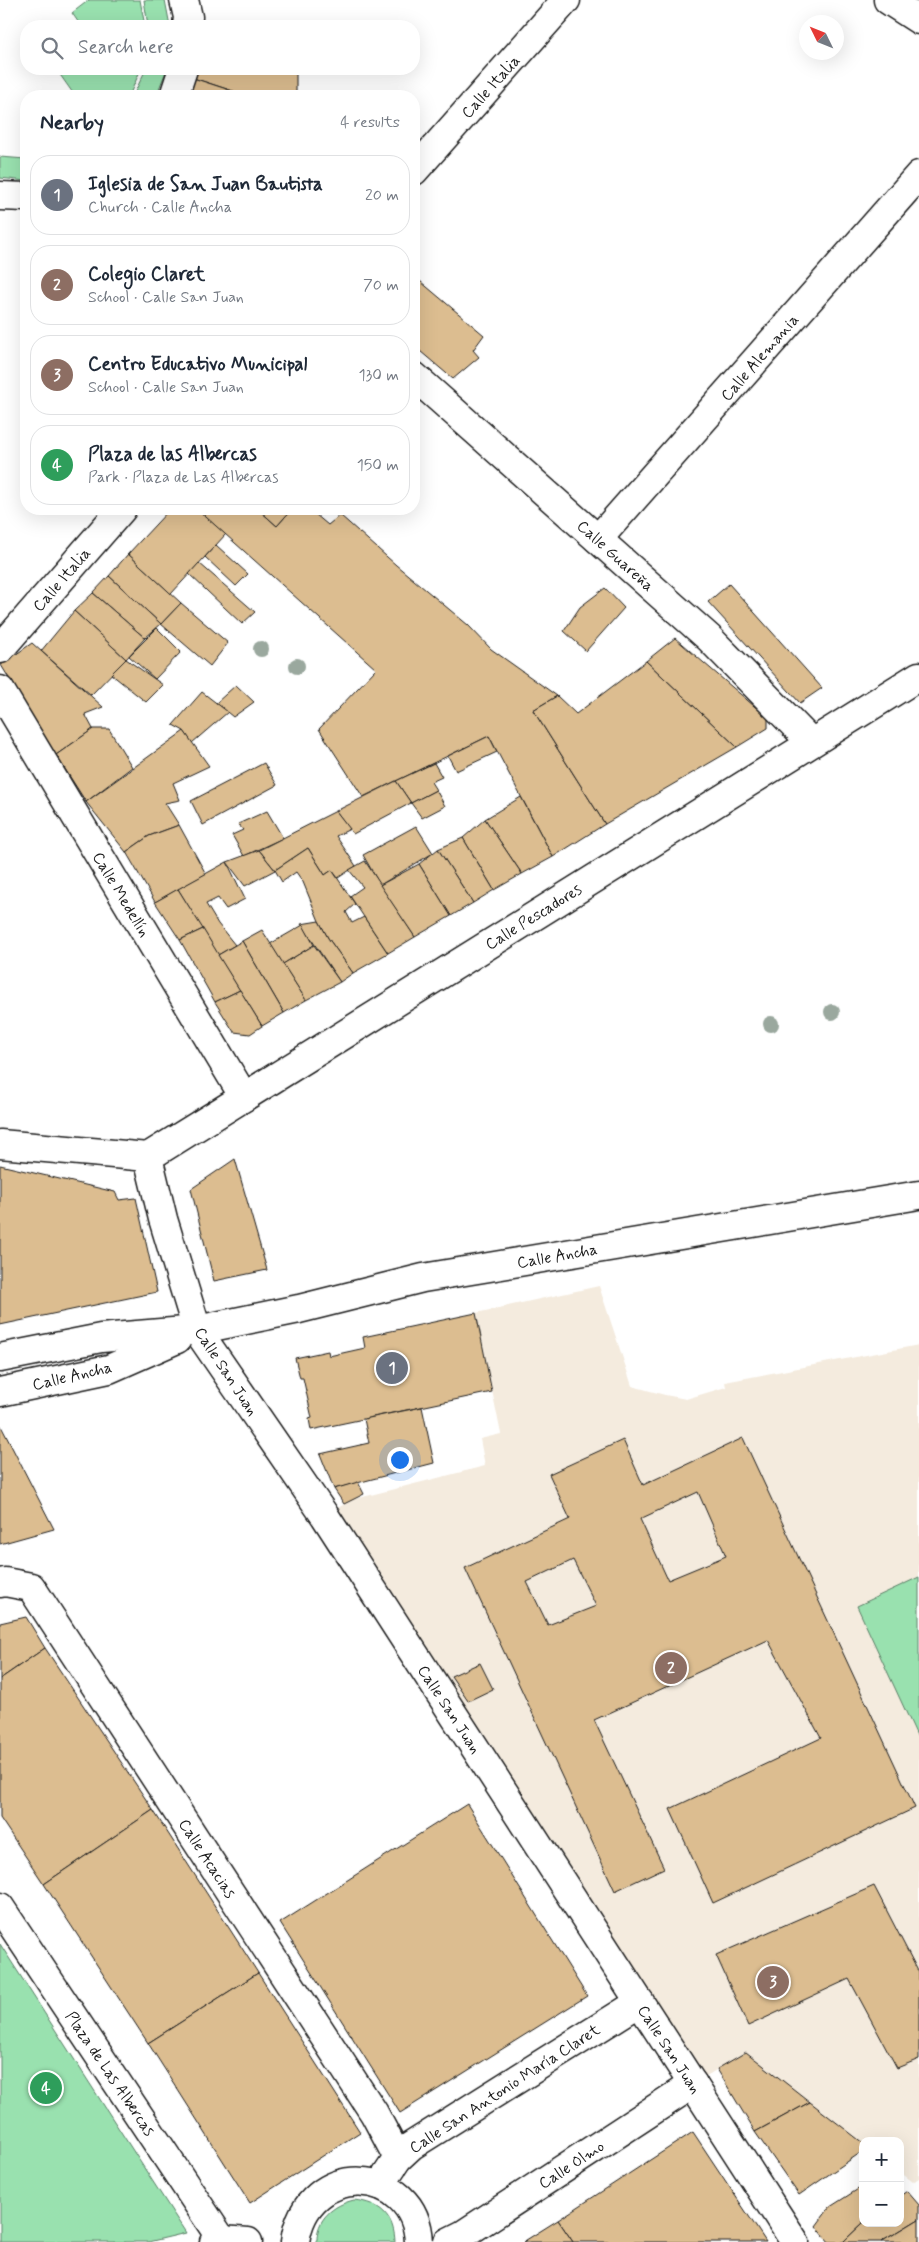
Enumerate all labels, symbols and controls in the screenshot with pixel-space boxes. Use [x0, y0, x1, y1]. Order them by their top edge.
north arrow [799, 15, 844, 60]
search box [20, 20, 420, 75]
icon: search [38, 34, 66, 62]
text: Search here [78, 35, 174, 60]
street label: Calle Italia [457, 51, 525, 123]
text: Nearby [40, 109, 104, 137]
text: 4 results [340, 112, 400, 133]
text: Iglesia de San Juan Bautista [88, 172, 323, 197]
text: 1 [53, 185, 61, 206]
text: 20 m [365, 185, 399, 206]
text: Church · Calle Ancha [88, 197, 232, 218]
text: Colegio Claret [88, 262, 205, 287]
text: 2 [53, 275, 61, 296]
text: 70 m [363, 275, 399, 296]
text: School · Calle San Juan [88, 287, 244, 308]
street label: Calle Alemania [716, 310, 804, 406]
text: Centro Educativo Municipal [88, 352, 307, 377]
text: 3 [53, 365, 61, 386]
text: 130 m [358, 365, 399, 386]
text: School · Calle San Juan [88, 377, 244, 398]
text: Plaza de las Albercas [88, 442, 257, 467]
text: 4 [52, 455, 62, 476]
text: 150 m [357, 455, 399, 476]
text: Park · Plaza de Las Albercas [88, 467, 279, 488]
street label: Calle Guareña [572, 516, 658, 596]
street label: Calle Italia [28, 544, 96, 616]
street label: Calle Medellín [87, 848, 154, 941]
street label: Calle Pescadores [482, 879, 586, 955]
street label: Calle Ancha [515, 1239, 599, 1274]
street label: Calle San Juan [189, 1323, 262, 1420]
pin: 1 [376, 1349, 408, 1387]
street label: Calle Ancha [30, 1357, 114, 1396]
your location [387, 1447, 413, 1473]
pin: 2 [655, 1649, 687, 1687]
street label: Calle San Juan [412, 1661, 485, 1758]
street label: Calle Acacias [173, 1815, 240, 1903]
pin: 3 [757, 1963, 789, 2001]
street label: Calle San Juan [632, 2001, 705, 2098]
street label: Plaza de Las Albercas [60, 2007, 159, 2140]
street label: Calle San Antonio María Claret [406, 2019, 605, 2159]
pin: 4 [30, 2069, 62, 2107]
street label: Calle Olmo [535, 2136, 609, 2194]
map controls [859, 2137, 904, 2227]
button: + [859, 2137, 904, 2182]
button: − [859, 2182, 904, 2227]

